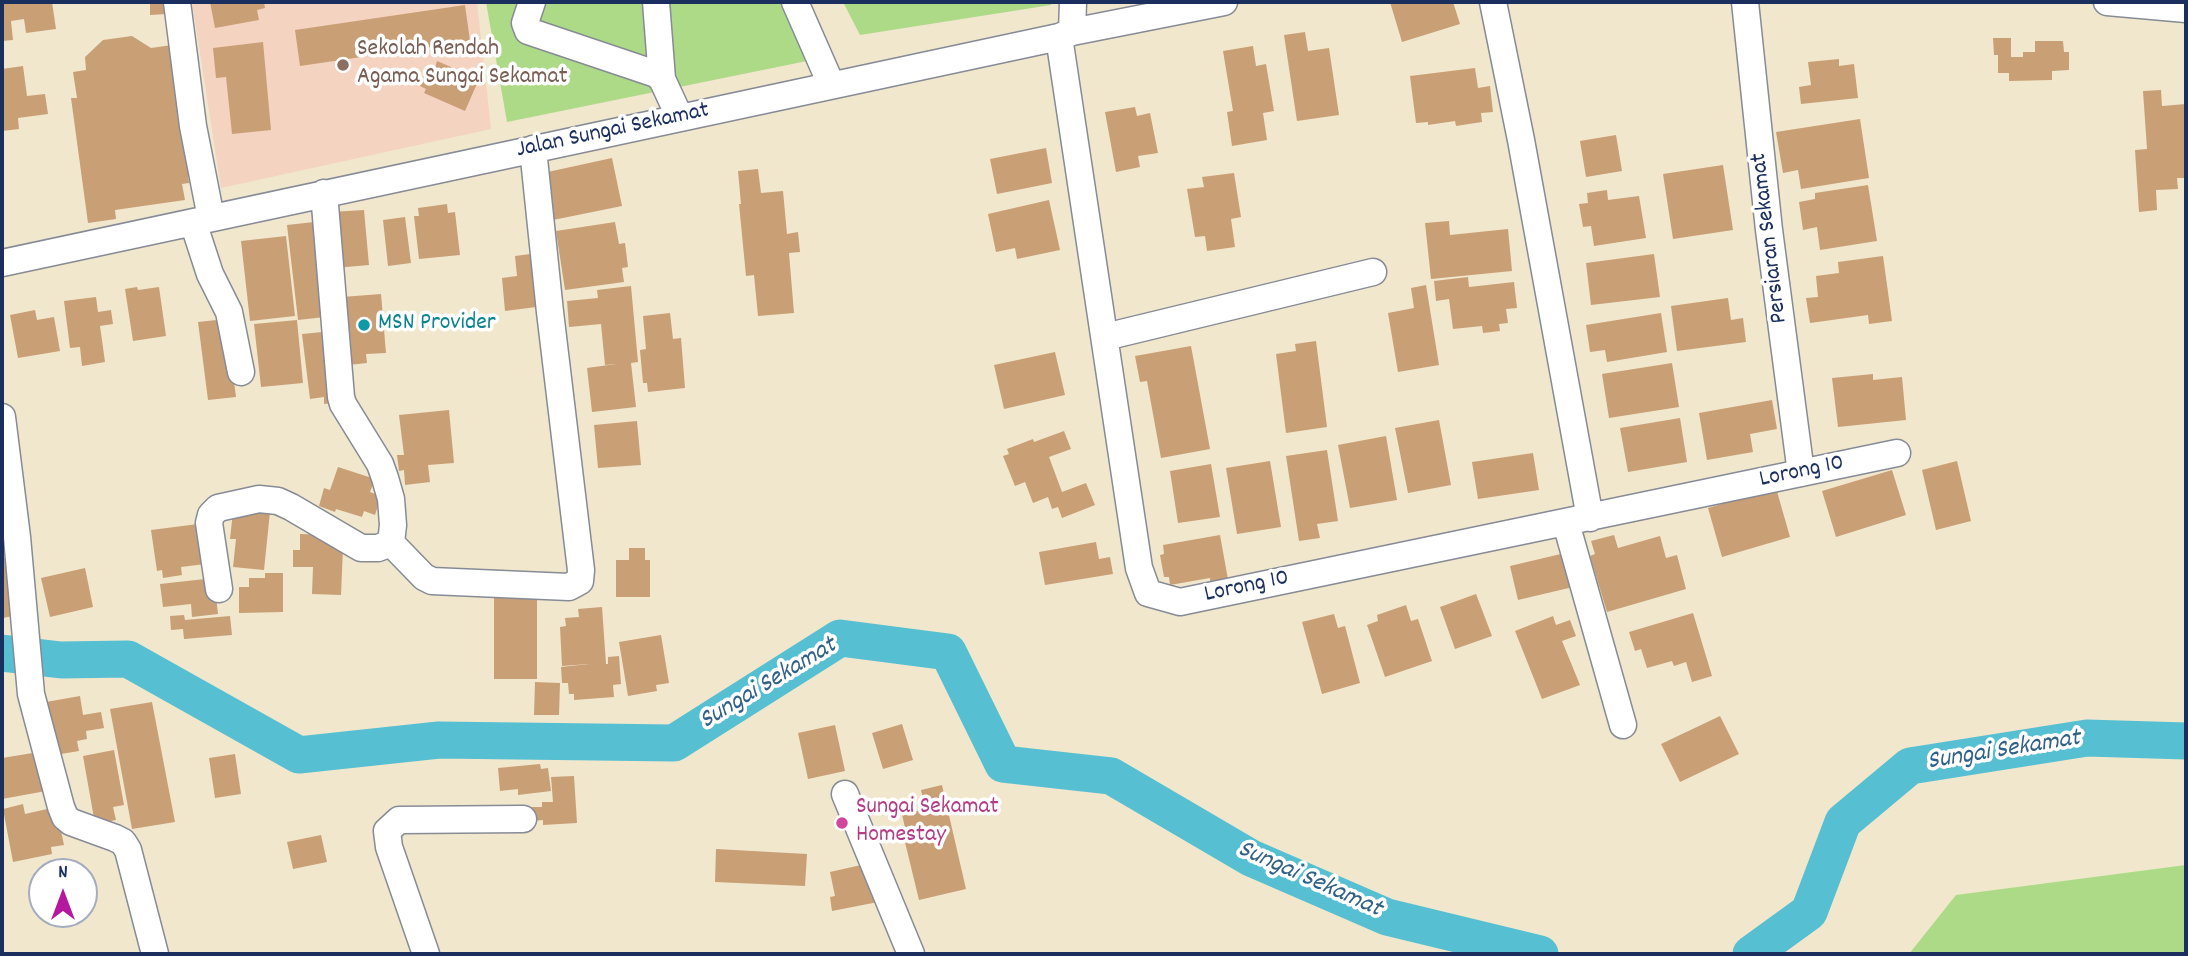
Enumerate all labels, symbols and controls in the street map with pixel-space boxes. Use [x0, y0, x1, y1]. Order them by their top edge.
place label: Sekolah Rendah Agama Sungai Sekamat [357, 37, 568, 93]
marker: Sekolah Rendah Agama Sungai Sekamat [335, 57, 351, 73]
street label: Jalan Sungai Sekamat [514, 98, 712, 166]
street label: Persiaran Sekamat [1746, 151, 1796, 325]
place label: MSN Provider [378, 311, 496, 339]
marker: MSN Provider [356, 317, 372, 333]
street label: Lorong 10 [1757, 450, 1847, 496]
street label: Lorong 10 [1202, 565, 1292, 611]
water label: Sungai Sekamat [695, 632, 843, 738]
water label: Sungai Sekamat [1925, 725, 2083, 779]
place label: Sungai Sekamat Homestay [856, 795, 999, 851]
marker: Sungai Sekamat Homestay [834, 815, 850, 831]
water label: Sungai Sekamat [1232, 835, 1386, 927]
north arrow [28, 858, 98, 928]
text: N [58, 860, 68, 887]

